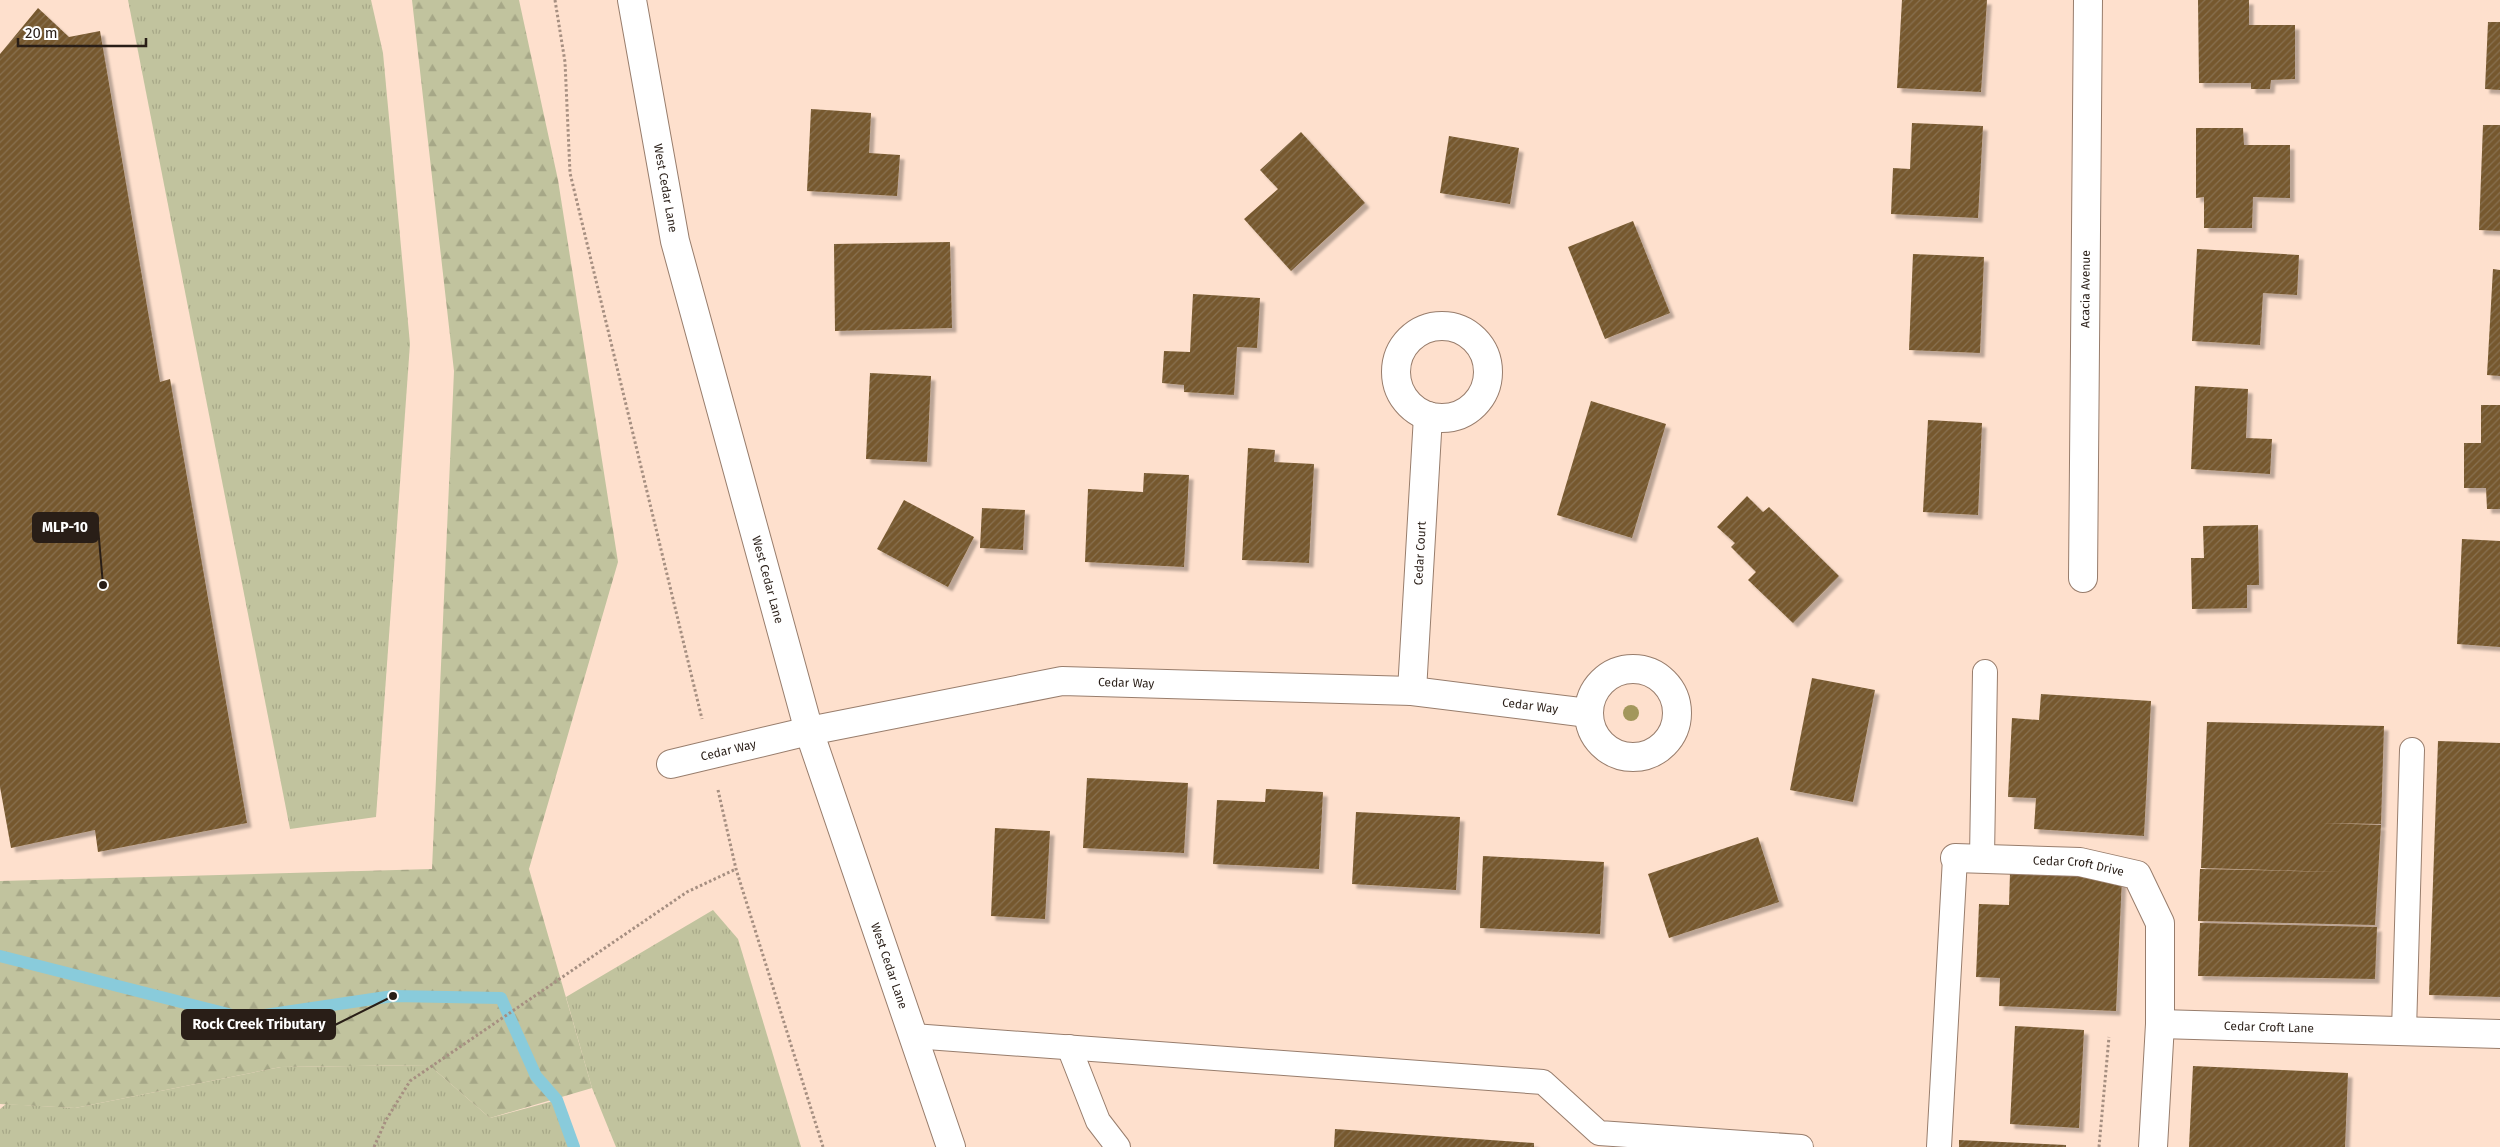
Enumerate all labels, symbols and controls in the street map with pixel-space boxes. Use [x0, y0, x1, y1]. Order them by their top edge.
scale bar [18, 15, 145, 47]
text: 20 m [25, 24, 58, 42]
street label: West Cedar Lane [651, 142, 680, 234]
street label: Acacia Avenue [2078, 250, 2093, 328]
callout: MLP-10 [33, 513, 98, 542]
text: MLP-10 [42, 519, 88, 536]
street label: Cedar Court [1411, 520, 1429, 586]
street label: West Cedar Lane [749, 534, 786, 625]
street label: Cedar Way [1098, 675, 1155, 691]
street label: Cedar Way [1501, 695, 1559, 716]
street label: Cedar Way [699, 737, 758, 764]
street label: Cedar Croft Drive [2033, 853, 2125, 879]
street label: West Cedar Lane [868, 921, 910, 1011]
callout: Rock Creek Tributary [182, 1010, 335, 1039]
text: Rock Creek Tributary [193, 1016, 326, 1033]
street label: Cedar Croft Lane [2224, 1019, 2314, 1036]

